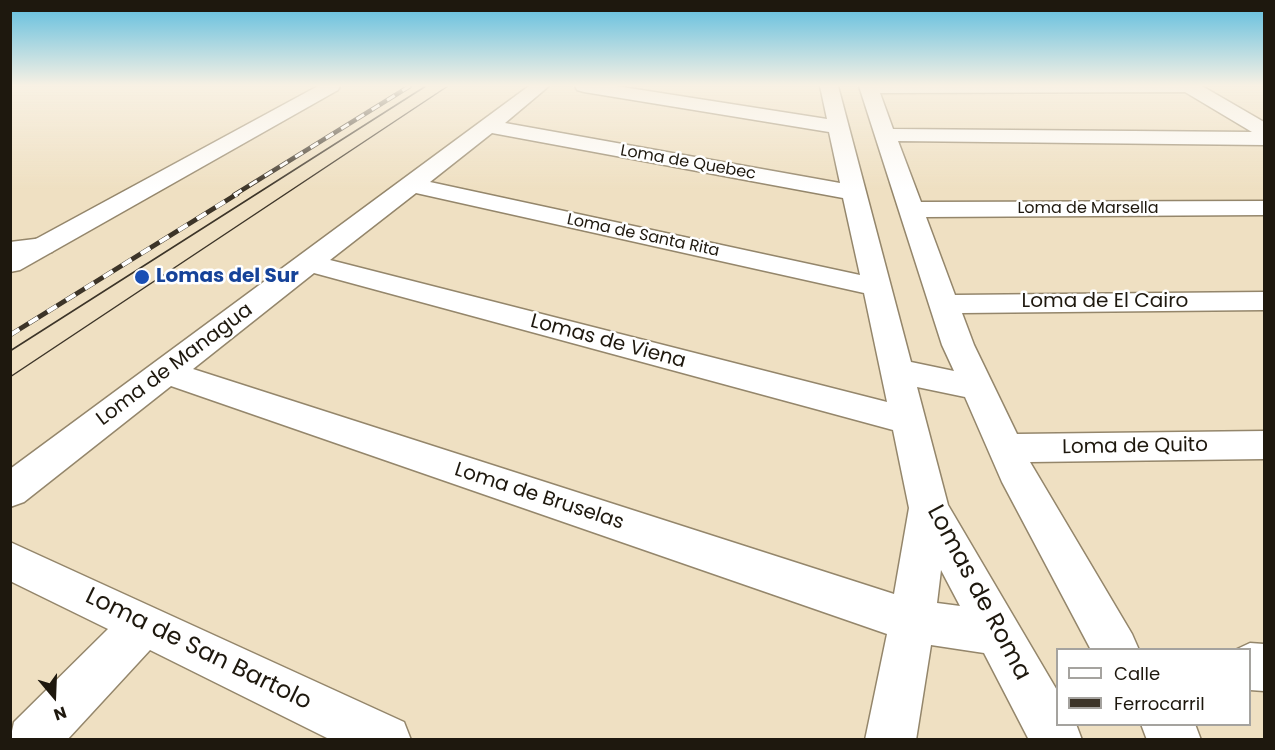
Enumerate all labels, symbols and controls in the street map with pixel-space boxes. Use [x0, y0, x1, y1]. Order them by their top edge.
street label: Loma de Quebec [619, 142, 757, 184]
street label: Loma de Marsella [1017, 199, 1159, 219]
street label: Loma de Santa Rita [565, 210, 721, 262]
place label: Lomas del Sur [156, 265, 299, 289]
marker: Lomas del Sur [133, 268, 151, 286]
street label: Loma de El Cairo [1022, 290, 1188, 314]
street label: Loma de Managua [92, 299, 258, 431]
street label: Lomas de Viena [528, 310, 688, 374]
street label: Loma de Quito [1062, 434, 1208, 460]
street label: Loma de Bruselas [451, 458, 627, 536]
street label: Lomas de Roma [920, 501, 1036, 685]
street label: Loma de San Bartolo [80, 583, 316, 717]
legend [1056, 648, 1251, 726]
text: Calle [1114, 661, 1160, 686]
north arrow [24, 666, 84, 726]
text: Ferrocarril [1114, 691, 1205, 716]
text: N [51, 701, 69, 726]

